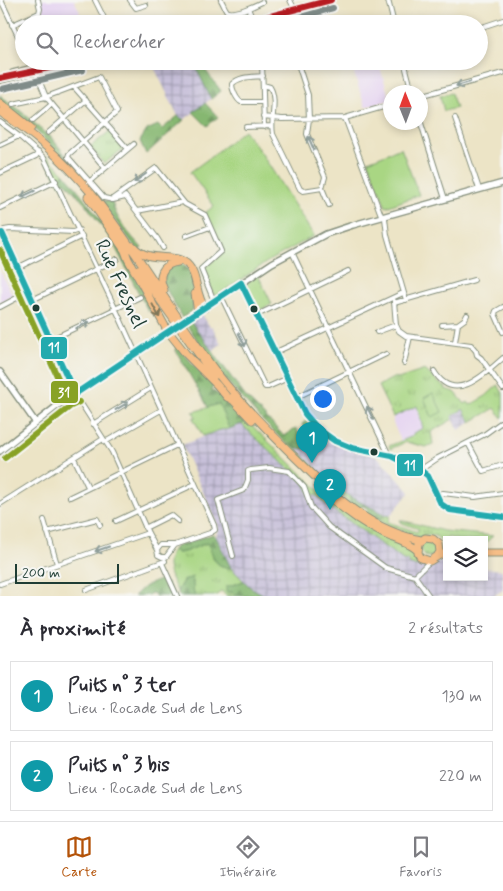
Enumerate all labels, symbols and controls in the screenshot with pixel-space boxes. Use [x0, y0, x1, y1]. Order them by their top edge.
search box [15, 15, 488, 70]
icon: search [33, 29, 61, 57]
text: Rechercher [73, 30, 165, 55]
one-way arrow [455, 79, 471, 89]
north arrow [383, 85, 428, 130]
one-way arrow [305, 136, 315, 151]
one-way arrow [133, 173, 147, 183]
one-way arrow [21, 190, 36, 200]
street label: Rue Fresnel [88, 235, 152, 333]
unlabelled marker [31, 303, 41, 313]
one-way arrow [152, 303, 162, 318]
unlabelled marker [249, 304, 259, 314]
one-way arrow [75, 320, 90, 329]
one-way arrow [238, 332, 247, 347]
line badge: 11 [40, 336, 68, 360]
text: 11 [48, 339, 60, 357]
line badge: 31 [50, 380, 79, 404]
text: 31 [58, 384, 70, 402]
your location [310, 386, 336, 412]
one-way arrow [114, 400, 128, 410]
one-way arrow [365, 406, 374, 421]
pin: 1 [296, 422, 328, 463]
unlabelled marker [369, 447, 379, 457]
line badge: 11 [396, 453, 424, 477]
text: 11 [404, 457, 416, 475]
pin: 2 [314, 469, 346, 510]
map controls [443, 536, 488, 581]
button: layers [443, 536, 488, 581]
one-way arrow [94, 545, 110, 554]
scale bar [15, 561, 119, 584]
text: 200 m [22, 564, 60, 582]
text: À proximité [20, 615, 126, 643]
text: 2 résultats [408, 618, 483, 639]
text: Puits n° 3 ter [68, 673, 176, 698]
text: 1 [33, 686, 41, 707]
text: 130 m [441, 686, 482, 707]
text: Lieu · Rocade Sud de Lens [68, 698, 242, 719]
text: Puits n° 3 bis [68, 753, 170, 778]
text: 2 [33, 766, 41, 787]
text: 220 m [439, 766, 482, 787]
text: Lieu · Rocade Sud de Lens [68, 778, 242, 799]
tab: Carte [61, 833, 97, 881]
tab: Itinéraire [219, 833, 277, 881]
tab: Favoris [399, 833, 442, 881]

